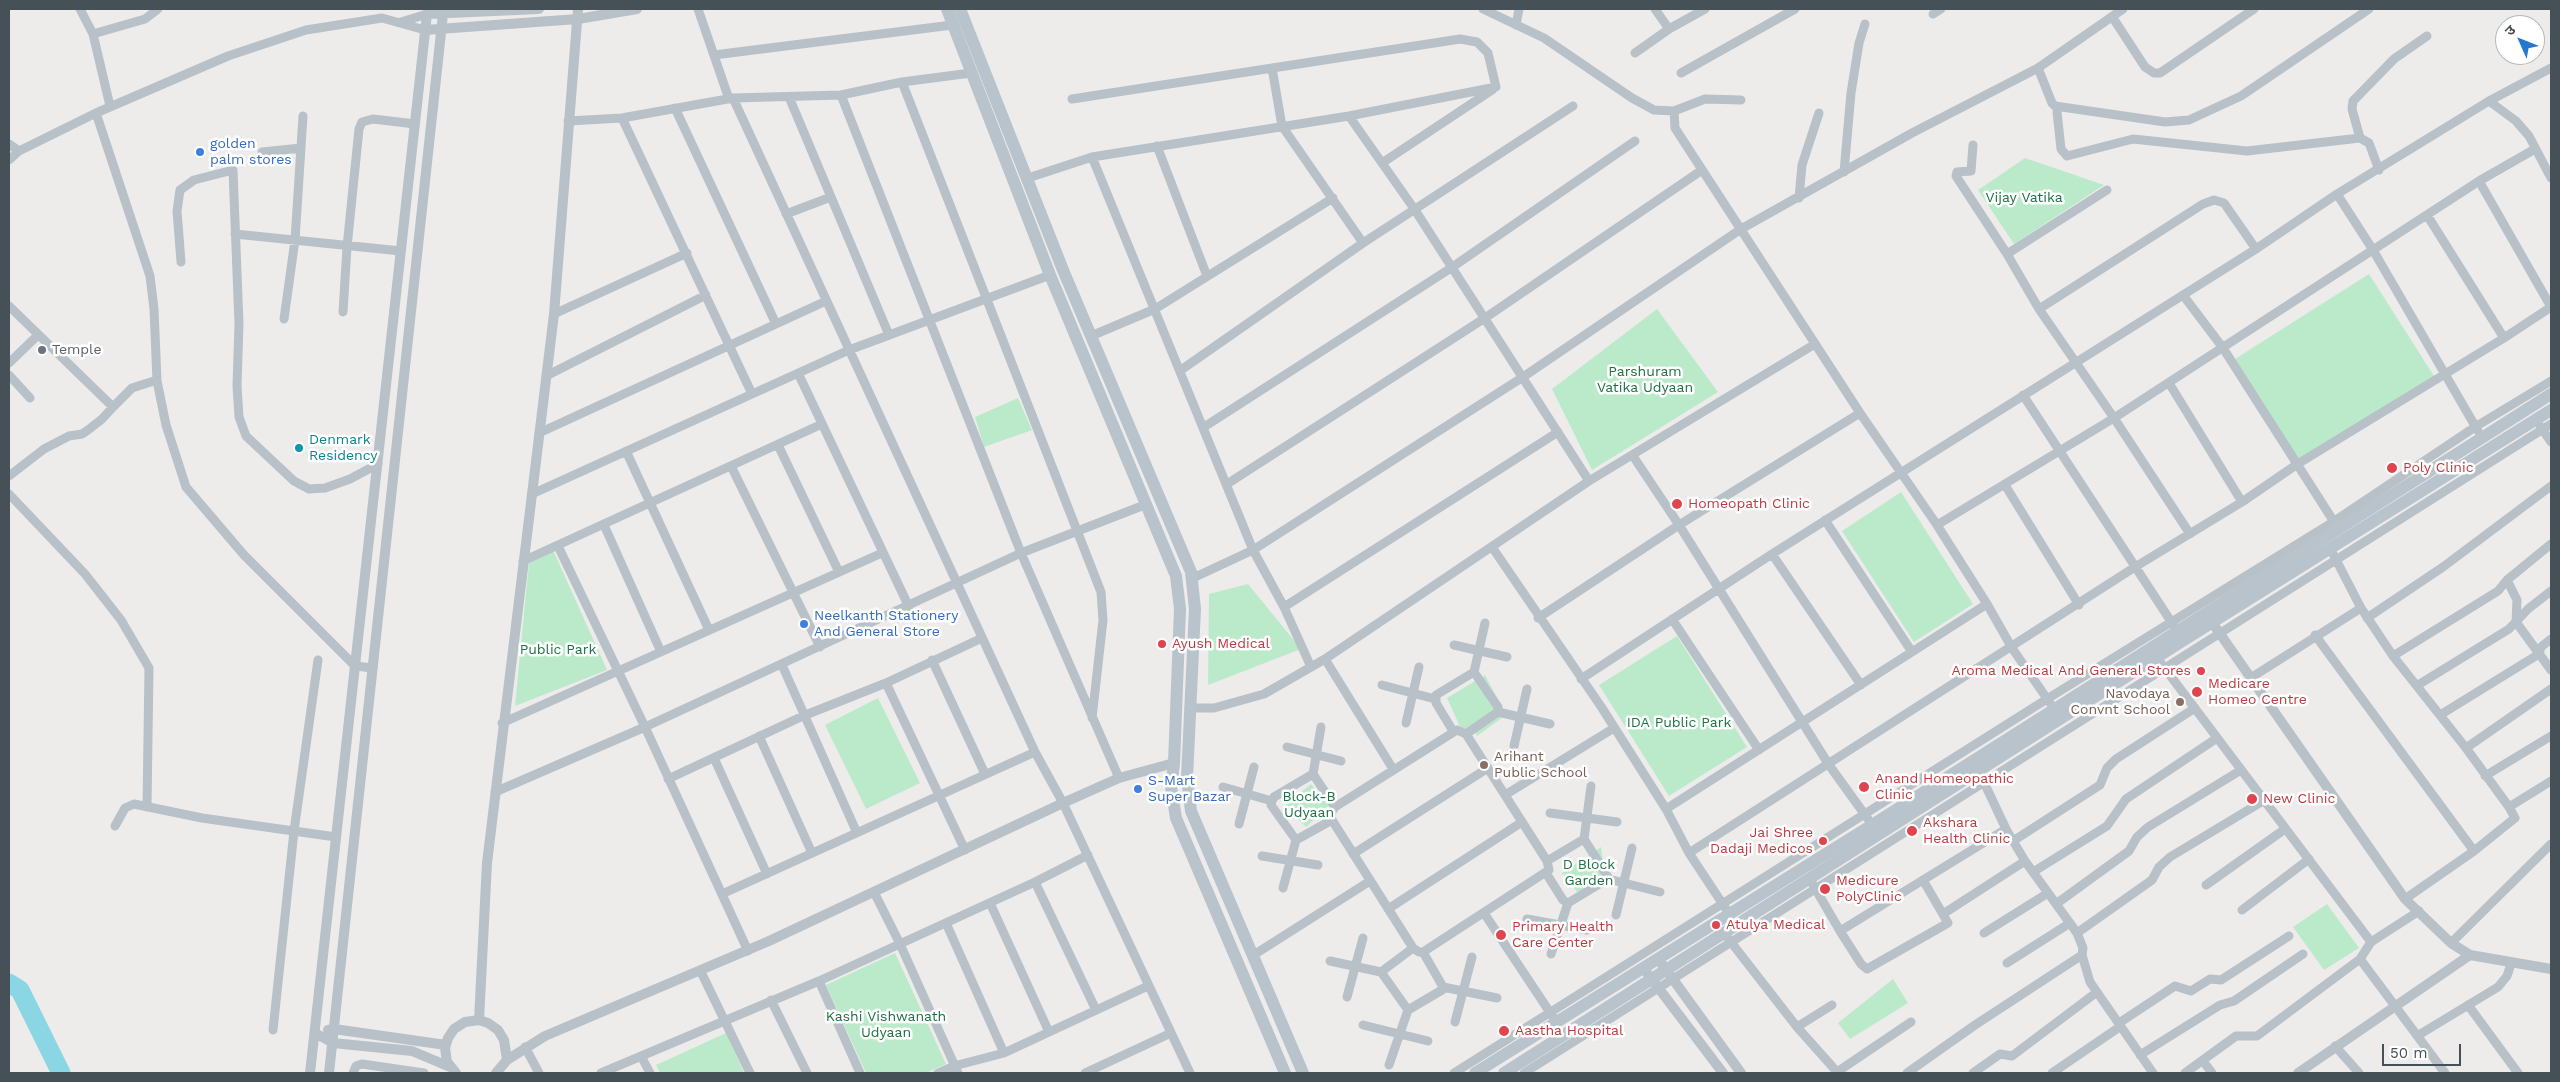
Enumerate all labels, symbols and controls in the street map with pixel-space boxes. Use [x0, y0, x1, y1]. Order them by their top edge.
north arrow [2495, 15, 2545, 65]
text: उ [2501, 22, 2519, 39]
place label: golden palm stores [210, 136, 292, 168]
marker: golden palm stores [194, 146, 206, 158]
park label: Vijay Vatika [1985, 190, 2063, 206]
place label: Temple [52, 342, 101, 358]
marker: Temple [36, 344, 48, 356]
park label: Parshuram Vatika Udyaan [1597, 364, 1693, 397]
place label: Denmark Residency [309, 432, 378, 464]
marker: Denmark Residency [293, 442, 305, 454]
place label: Poly Clinic [2403, 460, 2474, 476]
marker: Poly Clinic [2385, 461, 2399, 475]
place label: Homeopath Clinic [1688, 496, 1810, 512]
marker: Homeopath Clinic [1670, 497, 1684, 511]
place label: Neelkanth Stationery And General Store [814, 608, 958, 640]
marker: Neelkanth Stationery And General Store [798, 618, 810, 630]
place label: Ayush Medical [1172, 636, 1270, 652]
marker: Ayush Medical [1156, 638, 1168, 650]
park label: Public Park [520, 642, 596, 658]
place label: Aroma Medical And General Stores [1951, 663, 2191, 679]
marker: Aroma Medical And General Stores [2195, 665, 2207, 677]
place label: Medicare Homeo Centre [2208, 676, 2307, 709]
marker: Medicare Homeo Centre [2190, 685, 2204, 699]
place label: Navodaya Convnt School [2070, 686, 2170, 719]
marker: Navodaya Convnt School [2174, 696, 2186, 708]
park label: IDA Public Park [1627, 715, 1731, 731]
place label: Arihant Public School [1494, 749, 1587, 782]
marker: Arihant Public School [1478, 759, 1490, 771]
place label: Anand Homeopathic Clinic [1875, 771, 2014, 804]
place label: S-Mart Super Bazar [1148, 773, 1231, 806]
marker: Anand Homeopathic Clinic [1857, 780, 1871, 794]
marker: S-Mart Super Bazar [1132, 783, 1144, 795]
park label: Block-B Udyaan [1282, 789, 1336, 822]
place label: New Clinic [2263, 791, 2335, 807]
marker: New Clinic [2245, 792, 2259, 806]
place label: Akshara Health Clinic [1923, 815, 2010, 848]
marker: Akshara Health Clinic [1905, 824, 1919, 838]
place label: Jai Shree Dadaji Medicos [1710, 825, 1813, 858]
marker: Jai Shree Dadaji Medicos [1817, 835, 1829, 847]
park label: D Block Garden [1563, 857, 1615, 890]
place label: Medicure PolyClinic [1836, 873, 1902, 906]
marker: Medicure PolyClinic [1818, 882, 1832, 896]
place label: Atulya Medical [1726, 917, 1825, 933]
place label: Primary Health Care Center [1512, 919, 1614, 952]
marker: Atulya Medical [1710, 919, 1722, 931]
marker: Primary Health Care Center [1494, 928, 1508, 942]
park label: Kashi Vishwanath Udyaan [826, 1009, 946, 1042]
place label: Aastha Hospital [1515, 1023, 1623, 1039]
marker: Aastha Hospital [1497, 1024, 1511, 1038]
scale bar [2385, 1034, 2464, 1066]
text: 50 m [2390, 1044, 2427, 1062]

